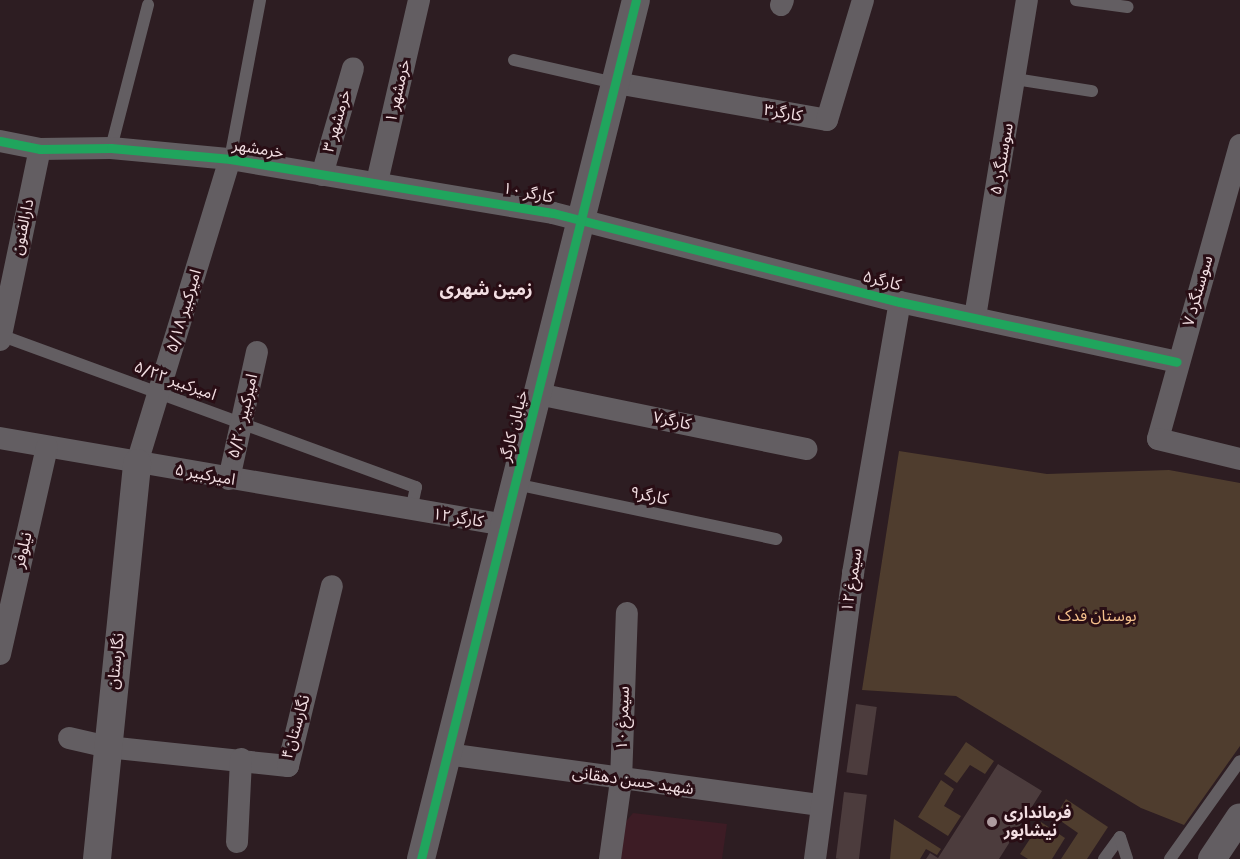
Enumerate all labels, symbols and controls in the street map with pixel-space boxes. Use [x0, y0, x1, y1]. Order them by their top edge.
street label: خرمشهر ۱ [381, 58, 415, 124]
street label: خرمشهر ۳ [319, 87, 355, 155]
street label: کارگر۳ [762, 100, 804, 126]
street label: سوسنگرد ۵ [986, 122, 1018, 196]
street label: خرمشهر [231, 135, 285, 163]
street label: کارگر ۱۰ [501, 179, 555, 207]
street label: دارالفنون [8, 197, 38, 257]
street label: سوسنگرد ۷ [1179, 254, 1217, 328]
street label: امیرکبیر ۵/۱۸ [162, 267, 206, 355]
street label: کارگر۵ [861, 267, 903, 295]
district label: زمین شهری [439, 278, 533, 300]
street label: امیرکبیر ۵/۲۲ [131, 357, 219, 405]
street label: امیرکبیر ۵/۲۰ [224, 372, 262, 460]
street label: خیابان کارگر [496, 388, 532, 464]
street label: کارگر۷ [651, 408, 693, 434]
street label: امیرکبیر ۵ [173, 460, 237, 490]
street label: کارگر۹ [628, 483, 670, 509]
street label: کارگر ۱۲ [431, 505, 485, 531]
street label: نیلوفر [10, 530, 36, 570]
street label: سیمرغ ۱۲ [838, 547, 866, 613]
park label: بوستان فدک [1057, 606, 1137, 626]
street label: نگارستان [103, 632, 129, 690]
street label: سیمرغ ۱۰ [612, 686, 634, 750]
street label: نگارستان۴ [278, 693, 314, 761]
street label: شهید حسن دهقانی [571, 763, 695, 799]
place label: فرمانداری نیشابور [1004, 803, 1071, 841]
marker: فرمانداری نیشابور [985, 815, 999, 829]

